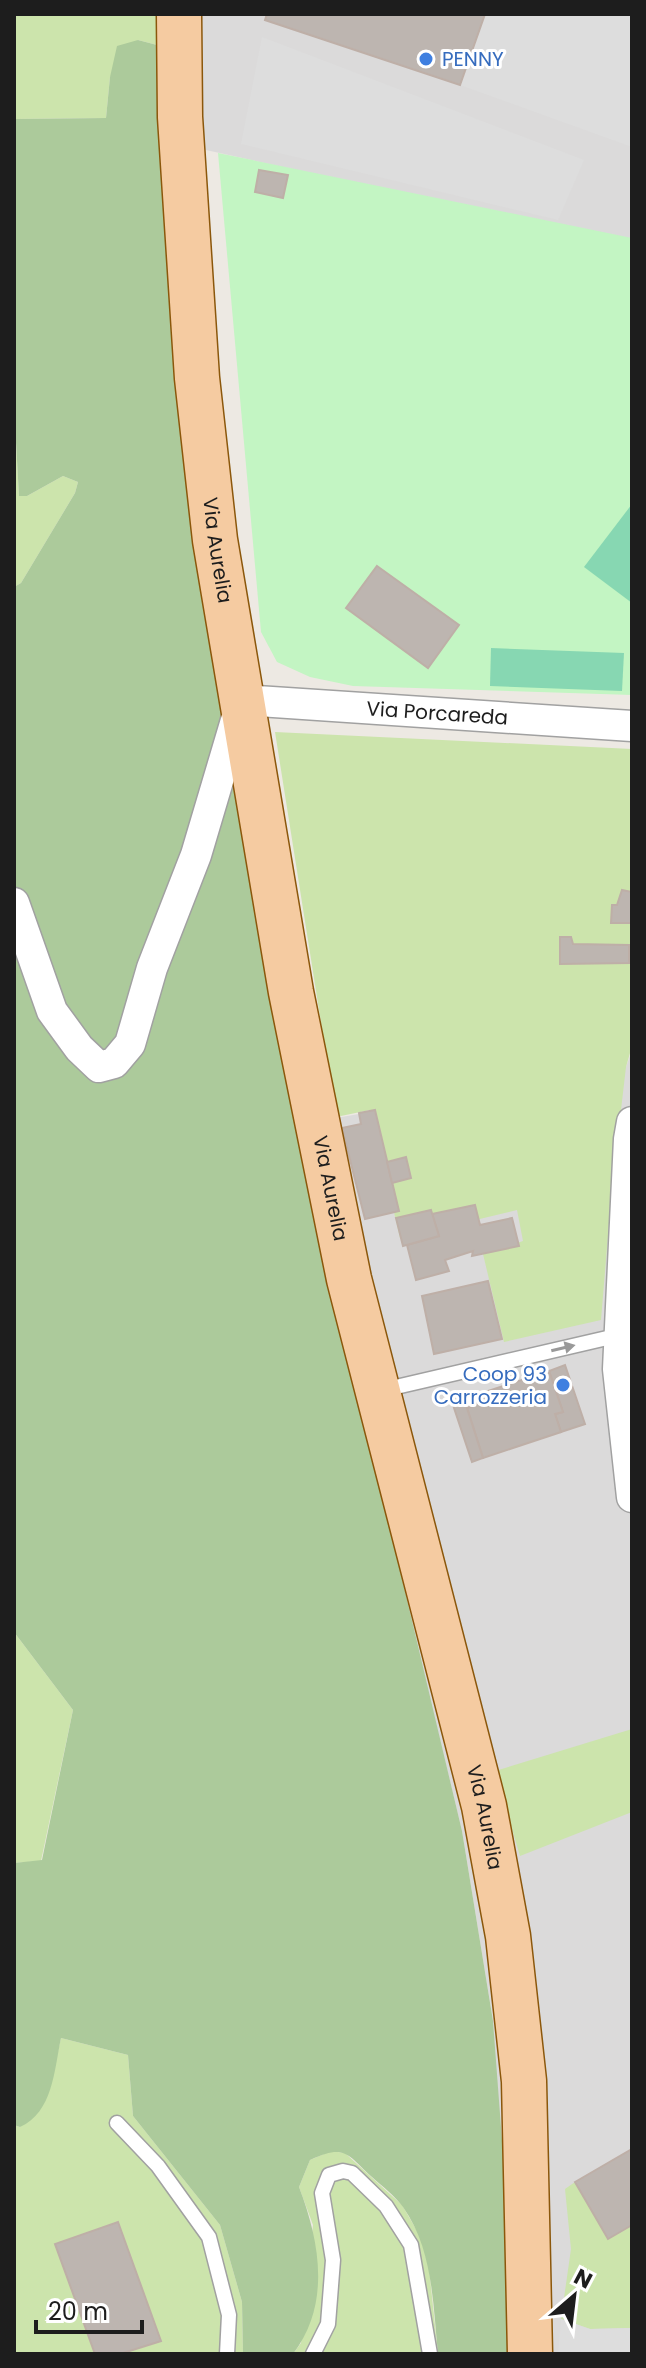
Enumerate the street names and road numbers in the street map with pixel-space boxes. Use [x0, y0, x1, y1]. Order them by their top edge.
street label: Via Aurelia [196, 496, 239, 605]
street label: Via Porcareda [366, 694, 509, 732]
street label: Via Aurelia [306, 1133, 355, 1243]
street label: Via Aurelia [460, 1762, 510, 1872]

